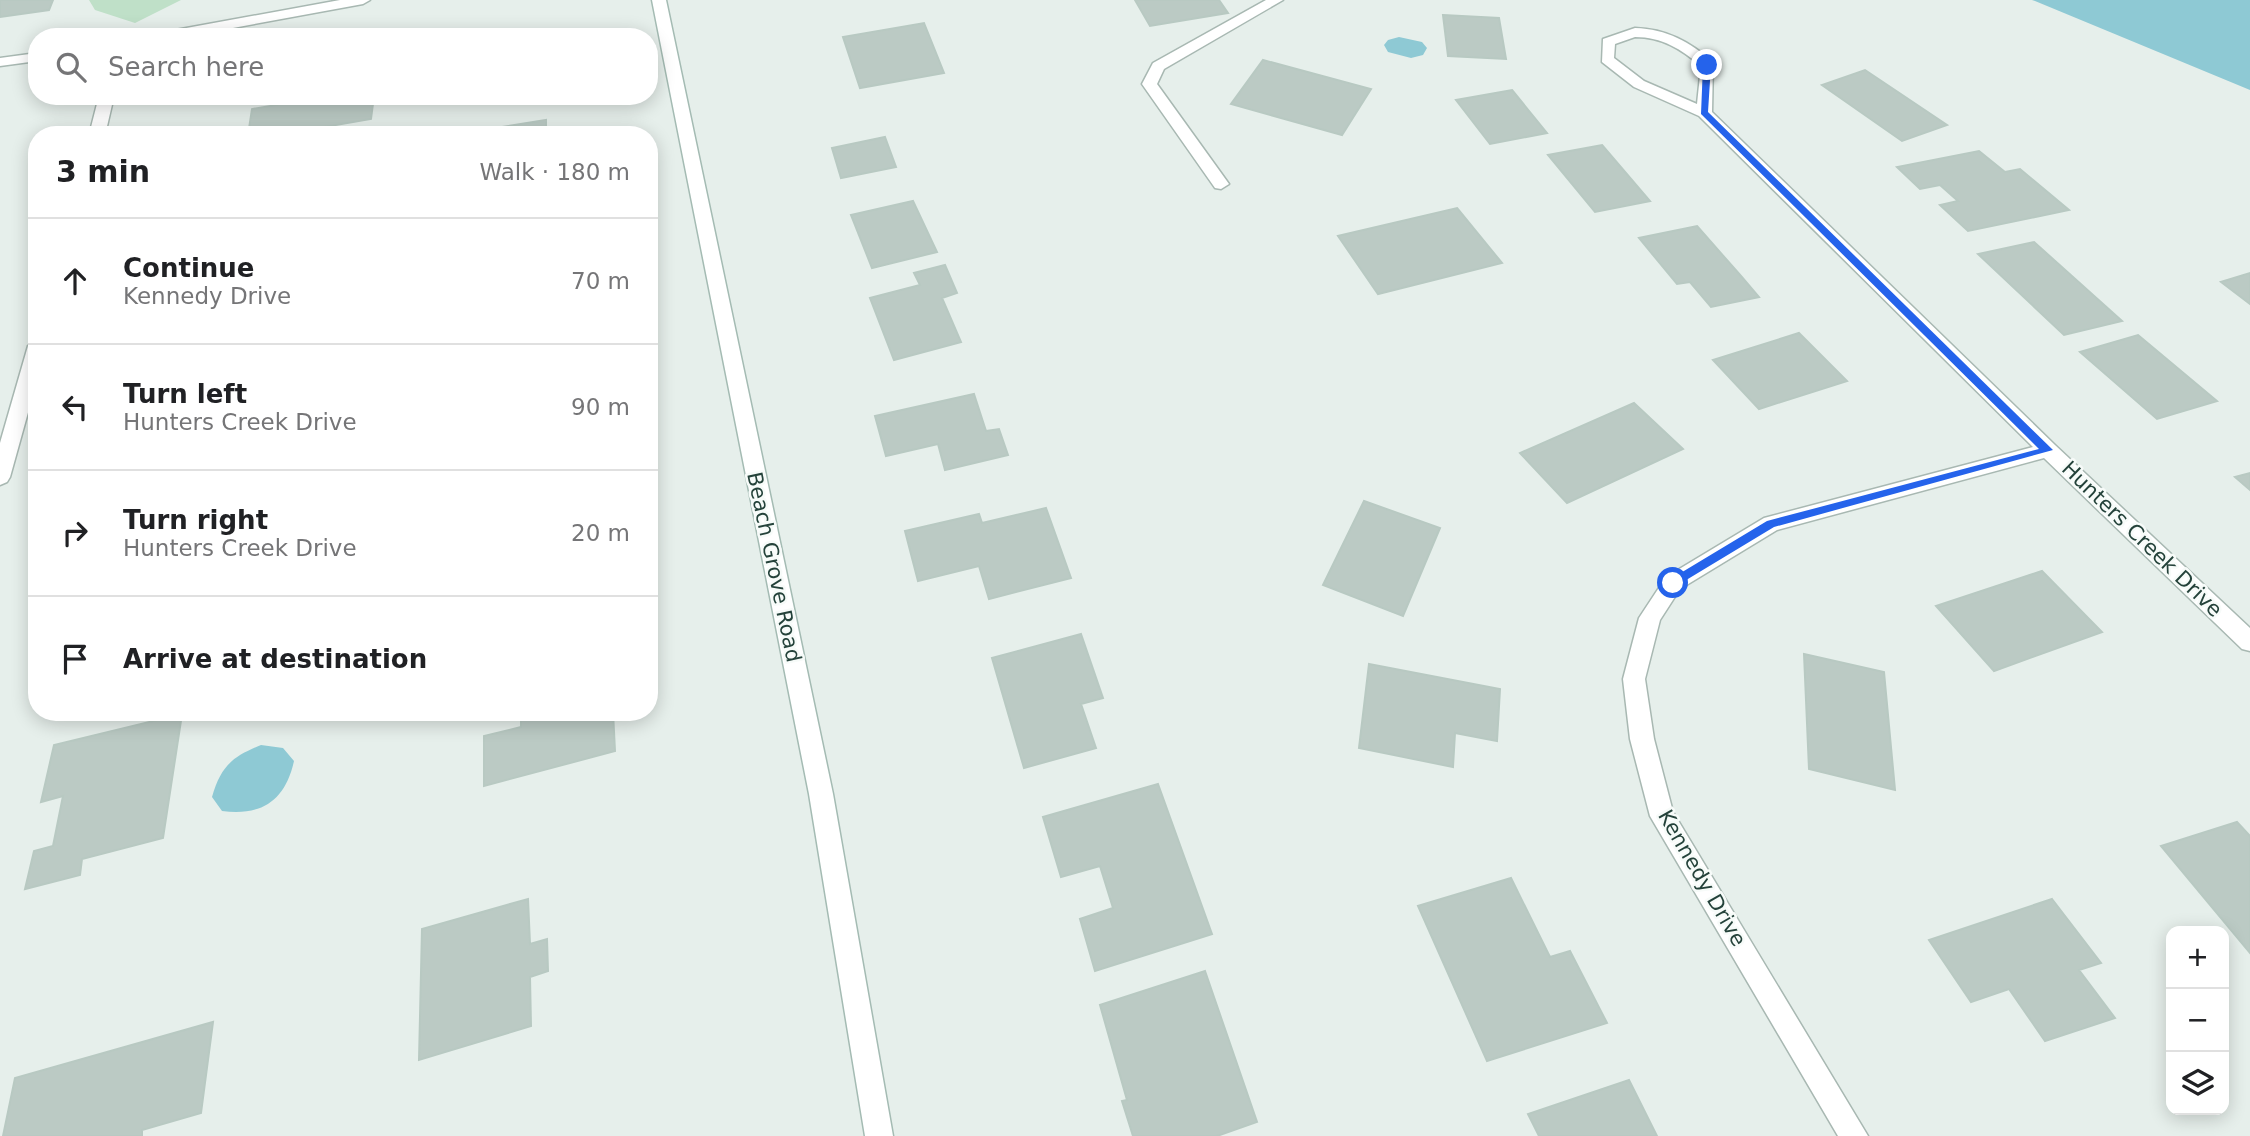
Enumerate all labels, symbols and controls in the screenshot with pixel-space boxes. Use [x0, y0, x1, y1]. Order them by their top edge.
search box [28, 28, 658, 105]
icon: search [52, 48, 90, 86]
route end [1691, 49, 1722, 80]
text: Search here [108, 52, 264, 82]
text: 3 min [56, 154, 150, 189]
text: Walk · 180 m [479, 159, 630, 185]
text: Continue [123, 253, 254, 283]
icon: ahead [56, 262, 94, 300]
text: 70 m [571, 268, 630, 294]
text: Kennedy Drive [123, 283, 291, 309]
text: Turn left [123, 379, 247, 409]
icon: left [56, 388, 94, 426]
text: 90 m [571, 394, 630, 420]
text: Hunters Creek Drive [123, 409, 357, 435]
street label: Hunters Creek Drive [2057, 456, 2227, 622]
street label: Beach Grove Road [742, 470, 806, 664]
text: Turn right [123, 505, 268, 535]
icon: right [56, 514, 94, 552]
text: 20 m [571, 520, 630, 546]
text: Hunters Creek Drive [123, 535, 357, 561]
route start [1657, 567, 1688, 598]
icon: arrive [56, 640, 94, 678]
text: Arrive at destination [123, 644, 427, 674]
street label: Kennedy Drive [1653, 805, 1751, 951]
map controls [2166, 926, 2229, 1115]
button: + [2166, 926, 2229, 989]
button: − [2166, 989, 2229, 1052]
button: layers [2166, 1052, 2229, 1115]

